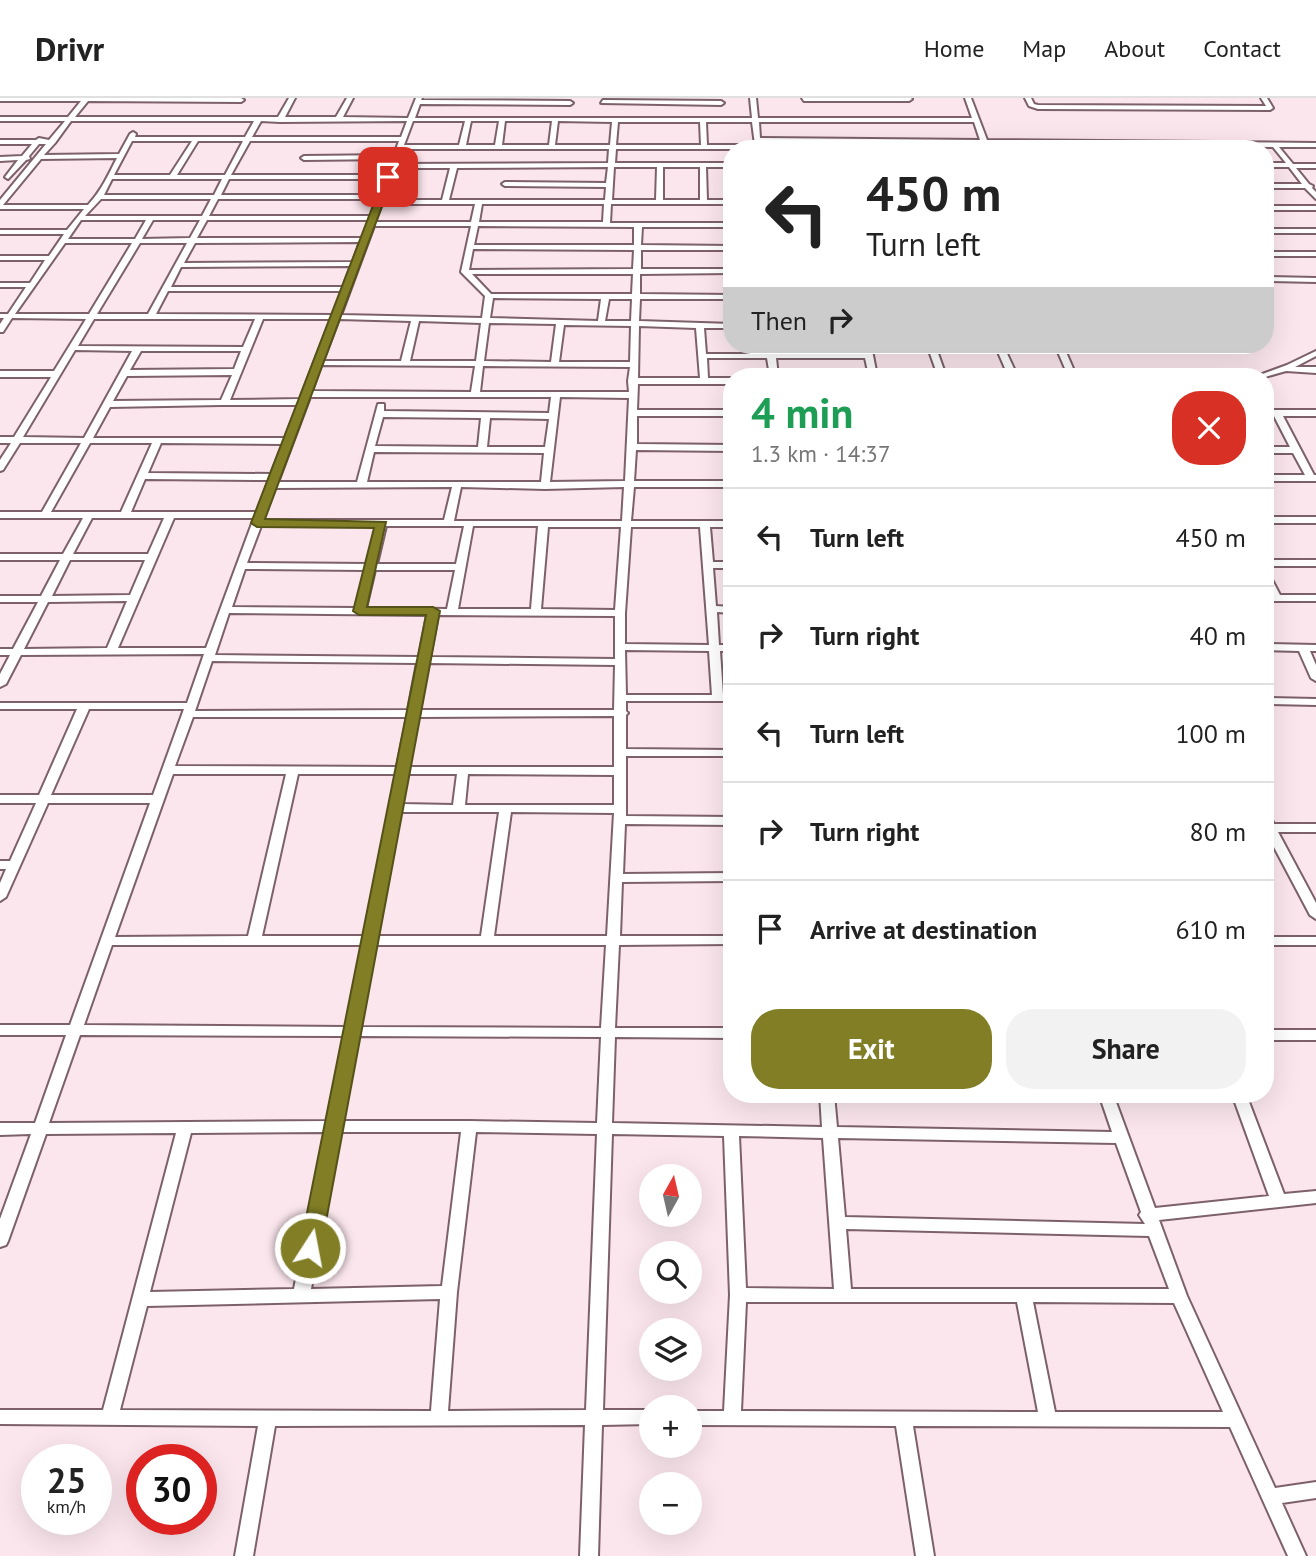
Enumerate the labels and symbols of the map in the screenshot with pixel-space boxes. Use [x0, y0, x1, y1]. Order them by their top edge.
pin [358, 147, 418, 207]
north arrow [639, 1164, 702, 1227]
position arrow [273, 1211, 347, 1285]
speed limit sign: 30 [126, 1444, 217, 1535]

